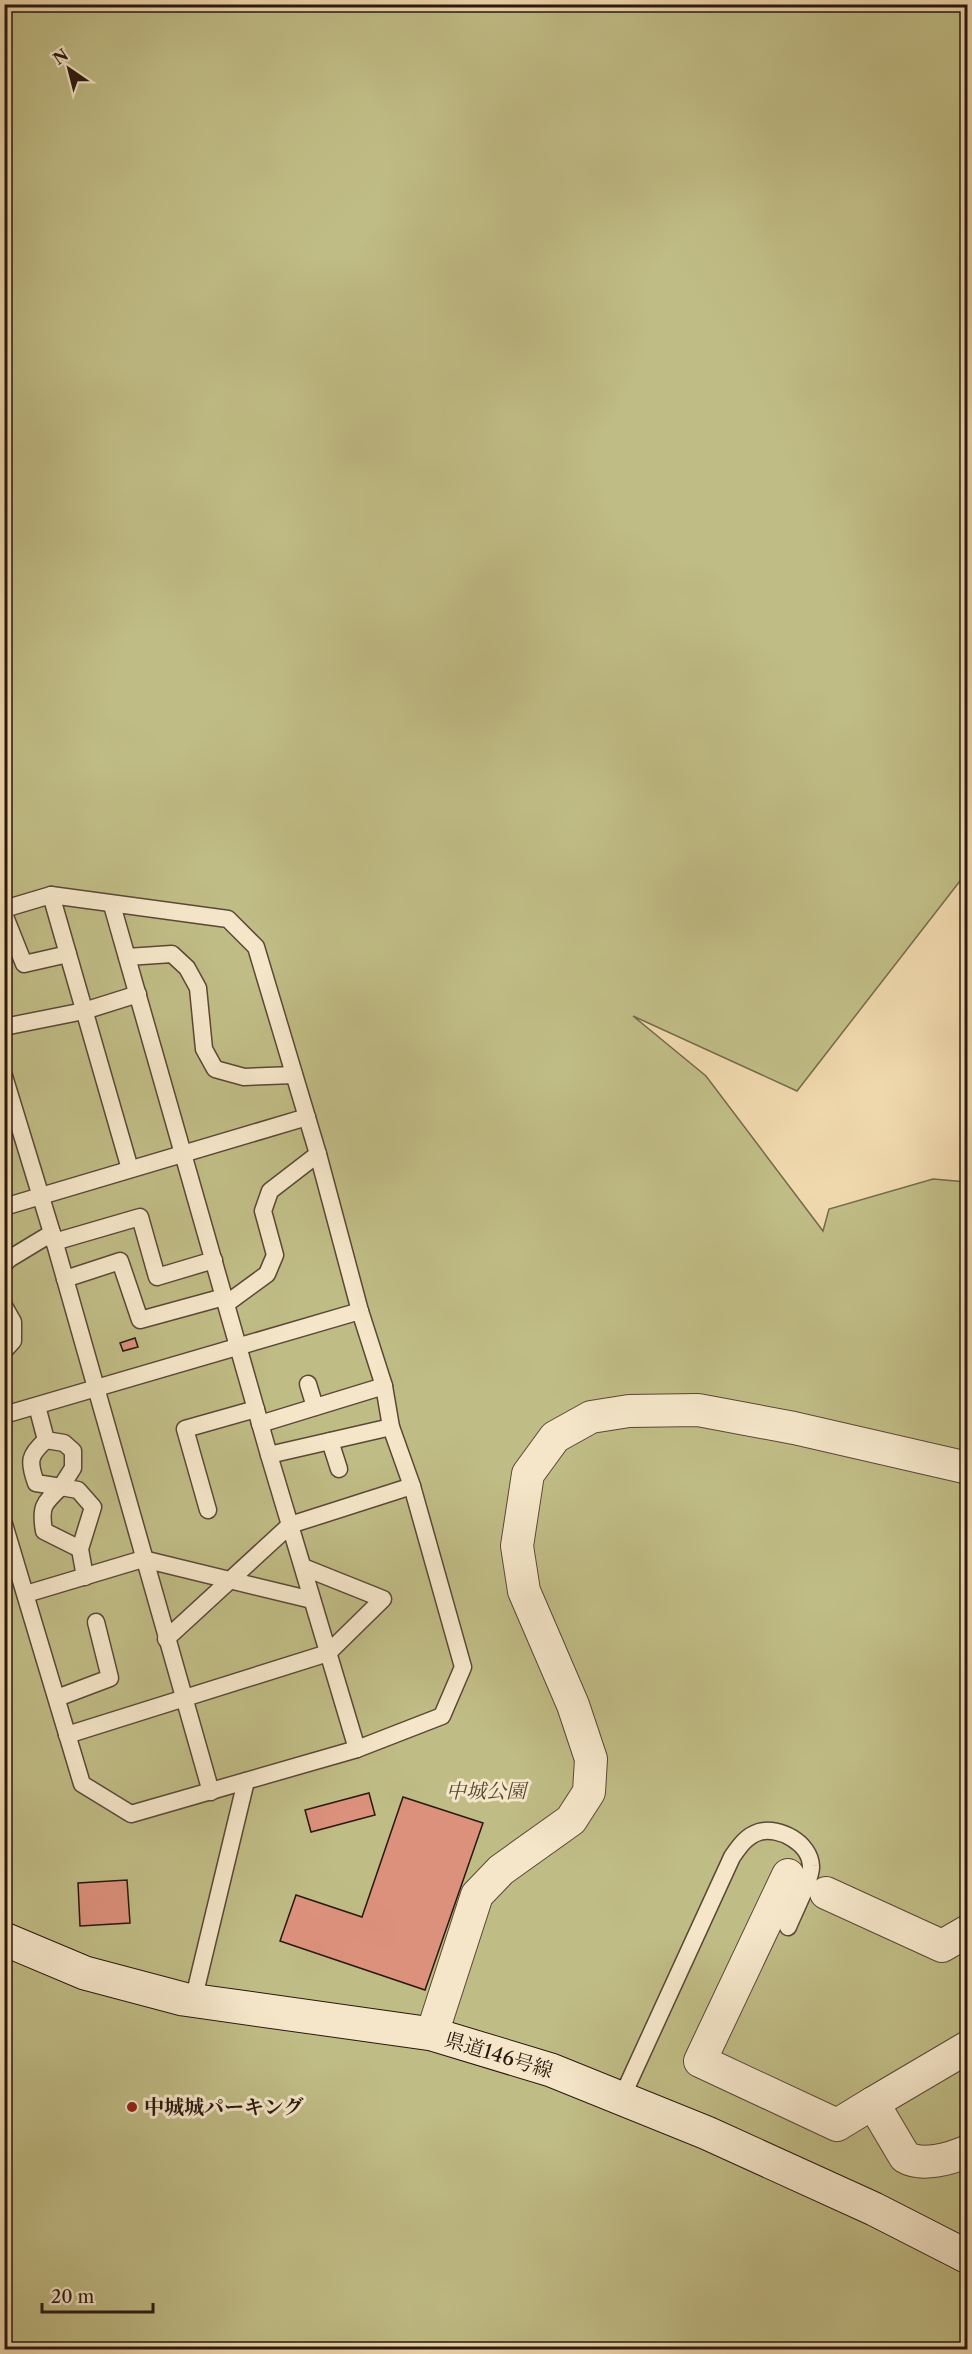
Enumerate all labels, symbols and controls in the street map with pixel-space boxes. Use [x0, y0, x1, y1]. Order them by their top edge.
north arrow [39, 39, 99, 99]
text: N [49, 44, 72, 69]
park label: 中城公園 [446, 1779, 529, 1803]
street label: 県道146号線 [442, 2027, 556, 2083]
place label: 中城城パーキング [144, 2095, 303, 2119]
marker: 中城城パーキング [125, 2100, 139, 2114]
scale bar [42, 2276, 153, 2314]
text: 20 m [51, 2286, 95, 2308]

